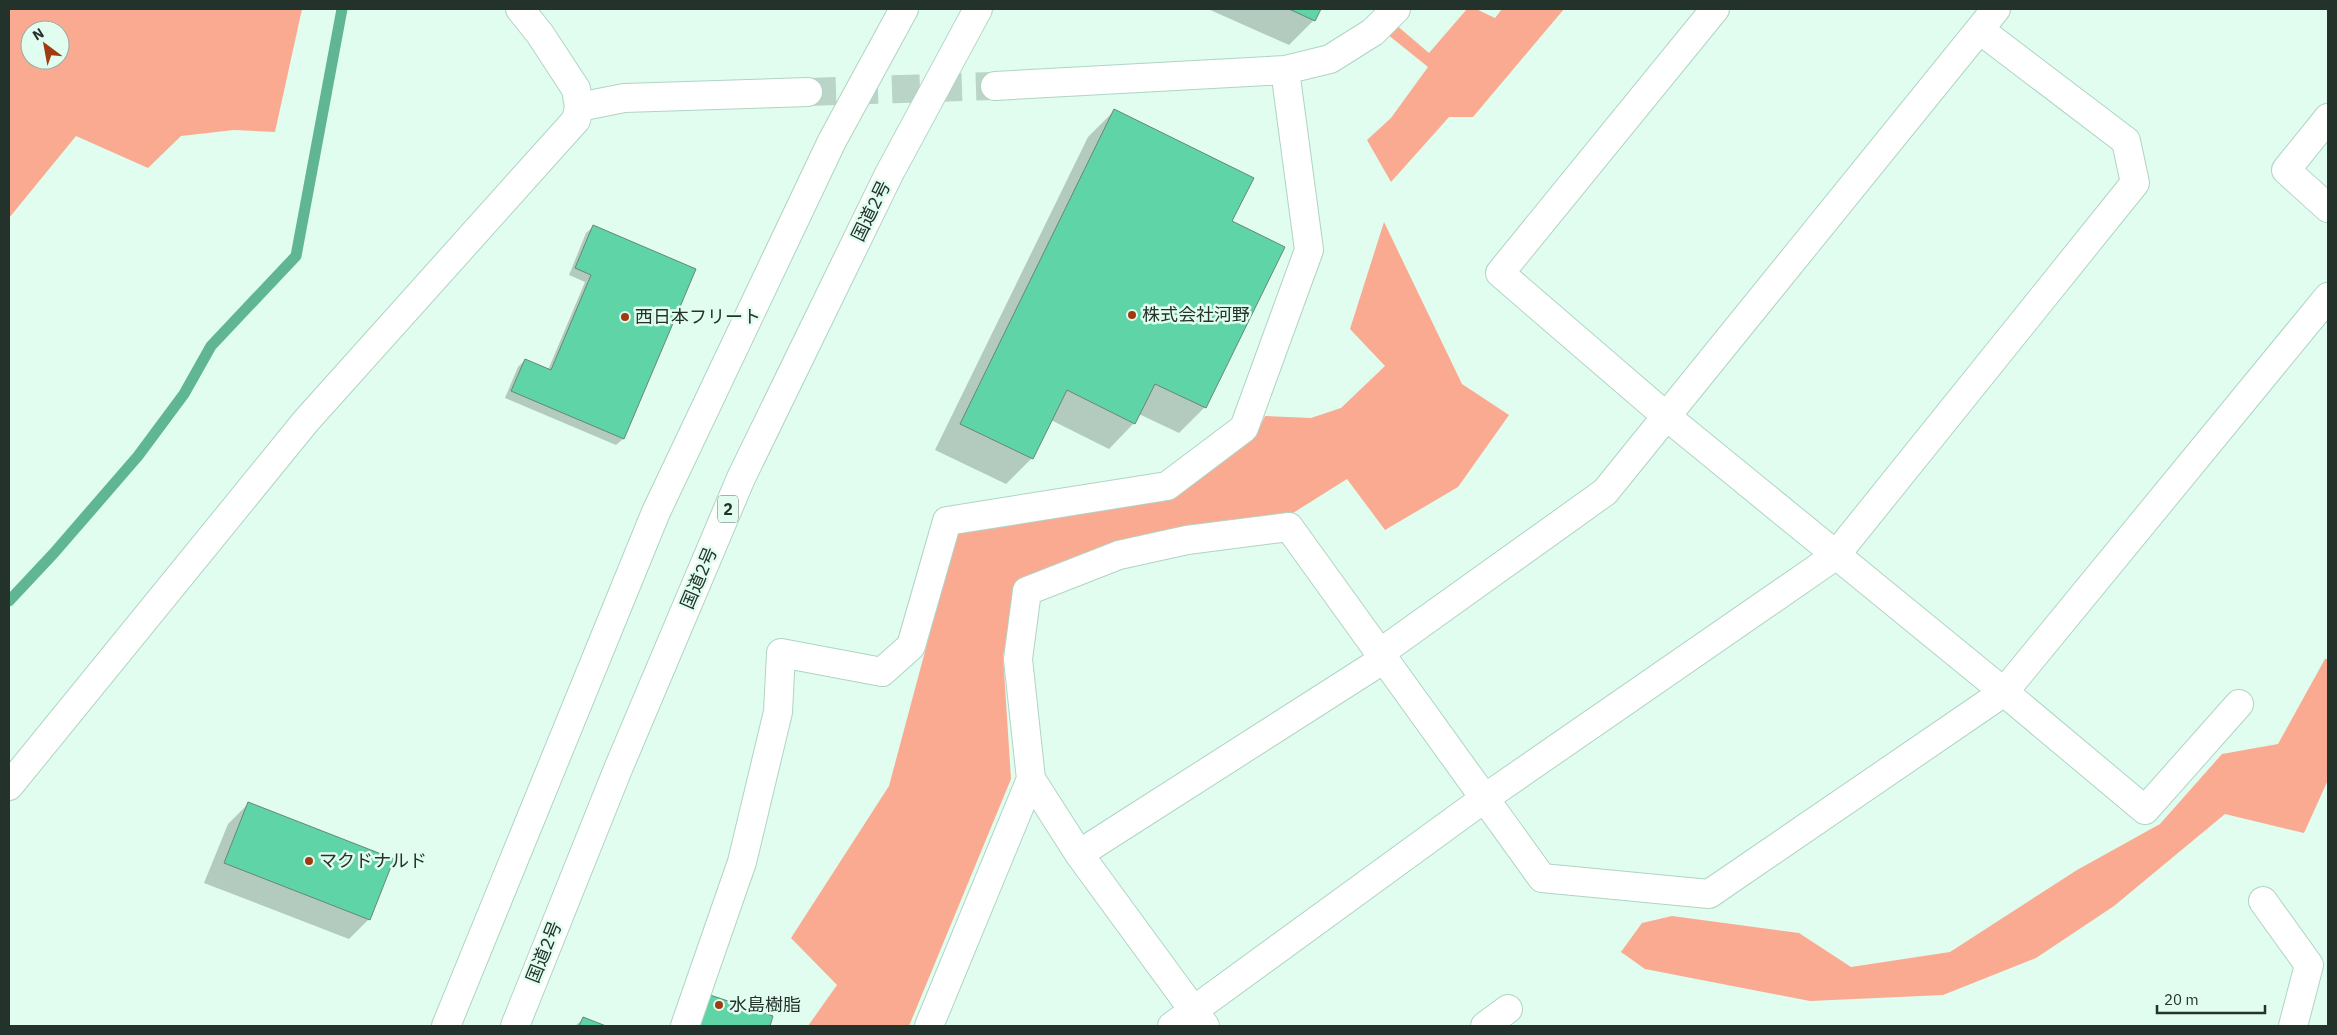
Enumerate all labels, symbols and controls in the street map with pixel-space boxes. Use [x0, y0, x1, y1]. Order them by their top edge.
north arrow [20, 20, 70, 70]
text: N [29, 24, 47, 44]
street label: 国道2号 [846, 177, 895, 245]
place label: 株式会社河野 [1142, 303, 1250, 326]
place label: 西日本フリート [635, 305, 761, 328]
marker: 株式会社河野 [1126, 309, 1138, 321]
marker: 西日本フリート [619, 311, 631, 323]
road number: 2 [718, 496, 738, 522]
street label: 国道2号 [675, 543, 722, 612]
place label: マクドナルド [319, 849, 427, 872]
marker: マクドナルド [303, 855, 315, 867]
street label: 国道2号 [521, 917, 566, 986]
scale bar [2157, 982, 2264, 1014]
text: 20 m [2164, 990, 2199, 1009]
place label: 水島樹脂 [729, 993, 801, 1016]
marker: 水島樹脂 [713, 999, 725, 1011]

